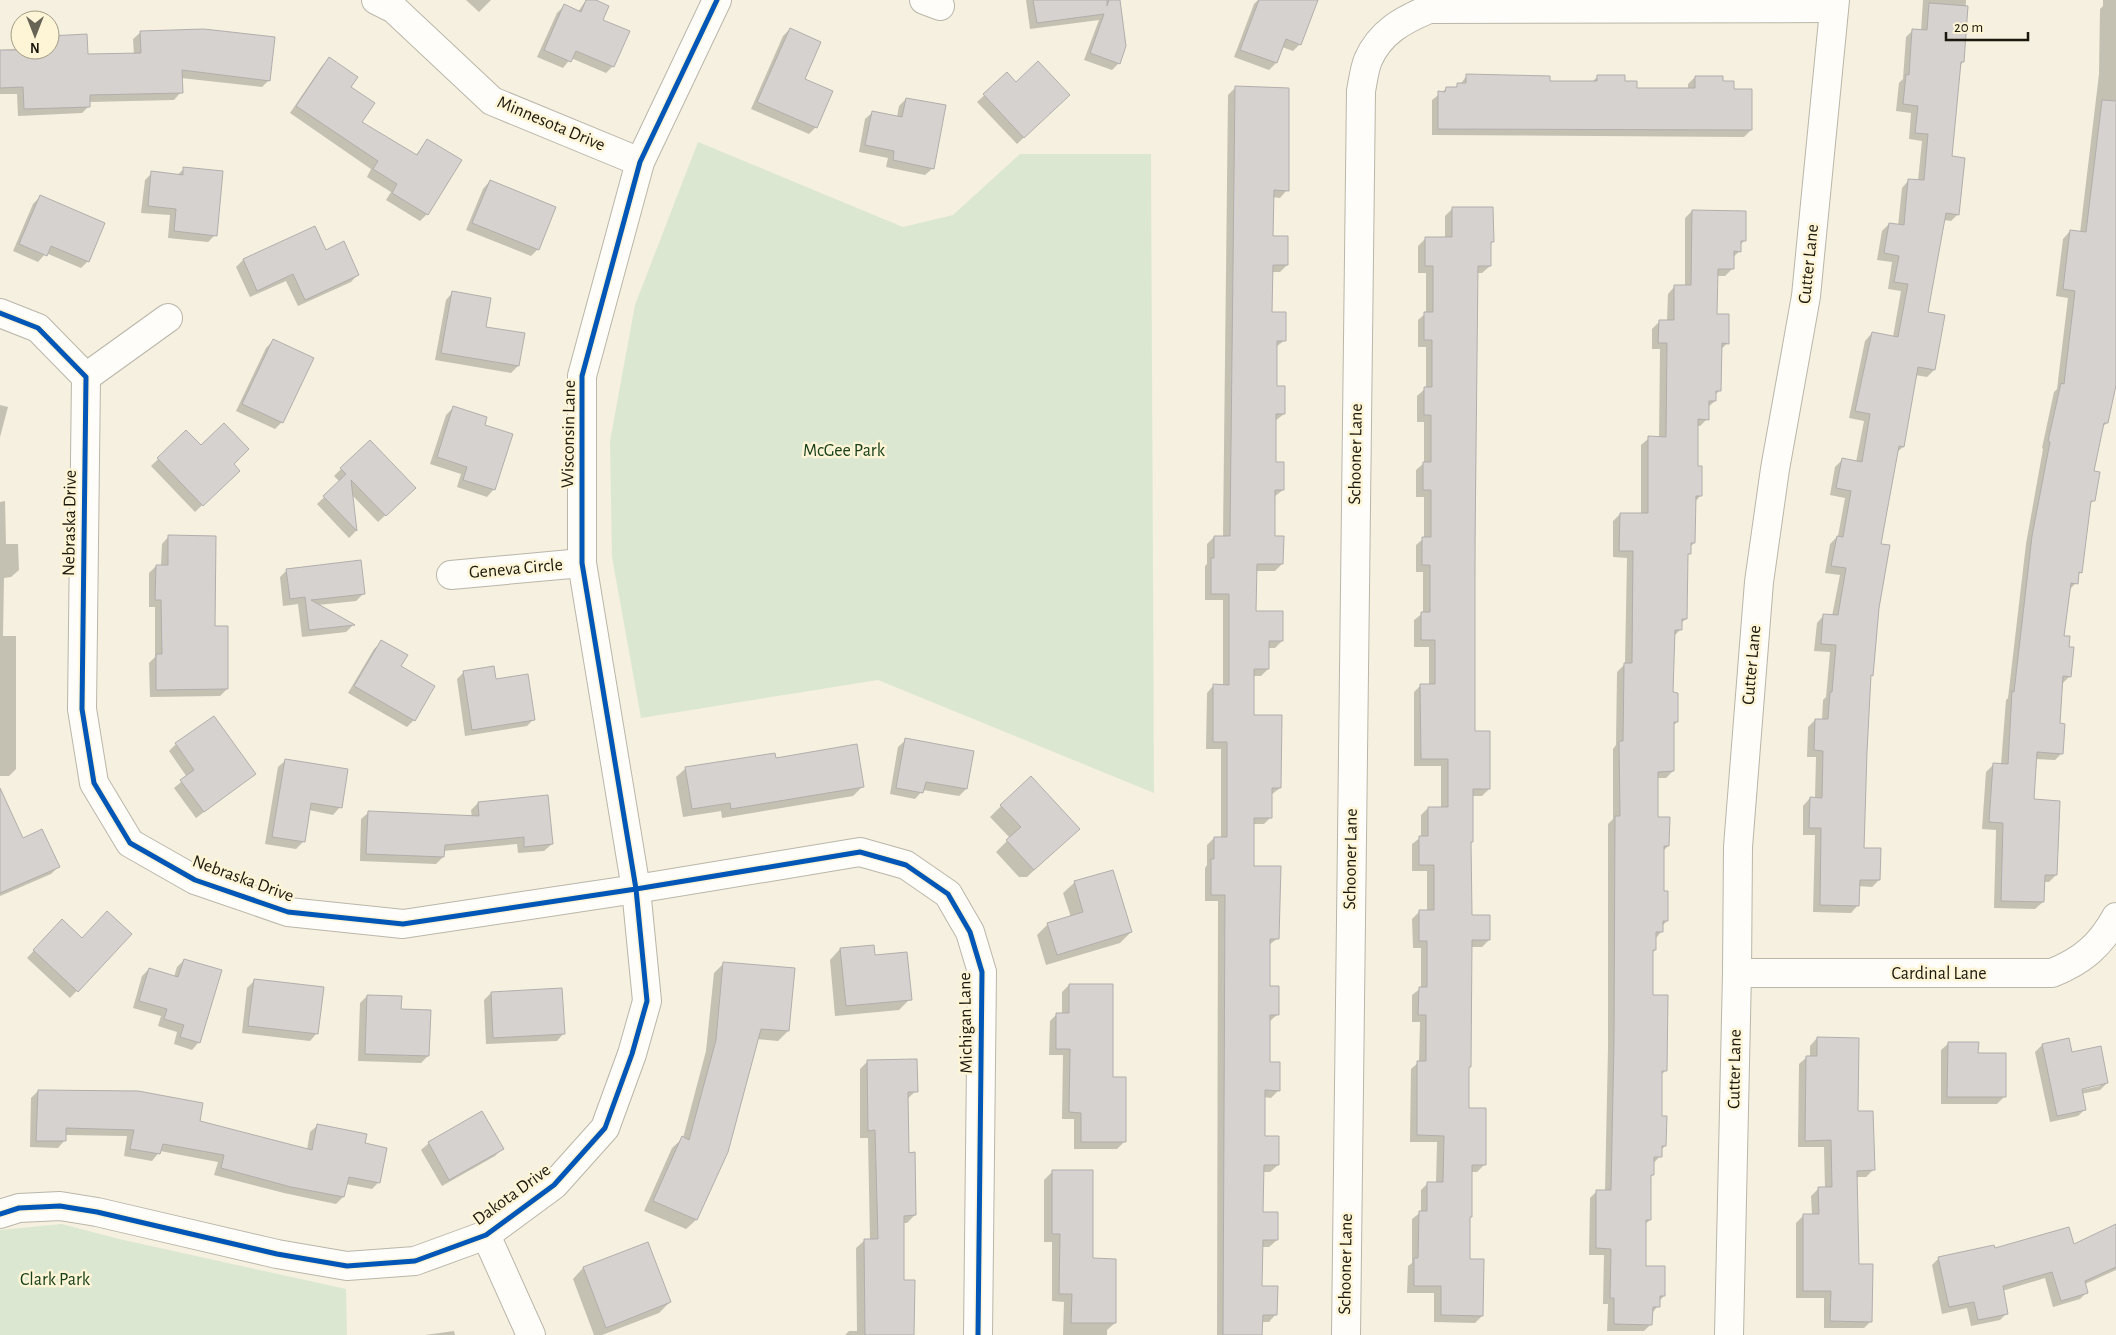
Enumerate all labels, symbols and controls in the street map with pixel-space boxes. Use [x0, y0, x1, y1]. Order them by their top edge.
north arrow [10, 10, 60, 60]
scale bar [1946, 10, 2028, 42]
text: 20 m [1954, 20, 1983, 35]
text: N [30, 40, 40, 54]
street label: Minnesota Drive [494, 93, 608, 155]
street label: Cutter Lane [1796, 223, 1822, 305]
street label: Wisconsin Lane [559, 380, 579, 488]
street label: Schooner Lane [1346, 403, 1366, 505]
park label: McGee Park [803, 442, 886, 460]
street label: Nebraska Drive [60, 470, 80, 576]
street label: Geneva Circle [468, 556, 564, 582]
street label: Cutter Lane [1740, 624, 1764, 706]
street label: Schooner Lane [1341, 808, 1361, 910]
street label: Nebraska Drive [190, 852, 296, 906]
street label: Cardinal Lane [1891, 965, 1987, 983]
street label: Michigan Lane [956, 972, 976, 1074]
street label: Cutter Lane [1725, 1029, 1745, 1109]
street label: Dakota Drive [470, 1161, 554, 1229]
street label: Schooner Lane [1336, 1213, 1356, 1315]
park label: Clark Park [20, 1271, 91, 1289]

